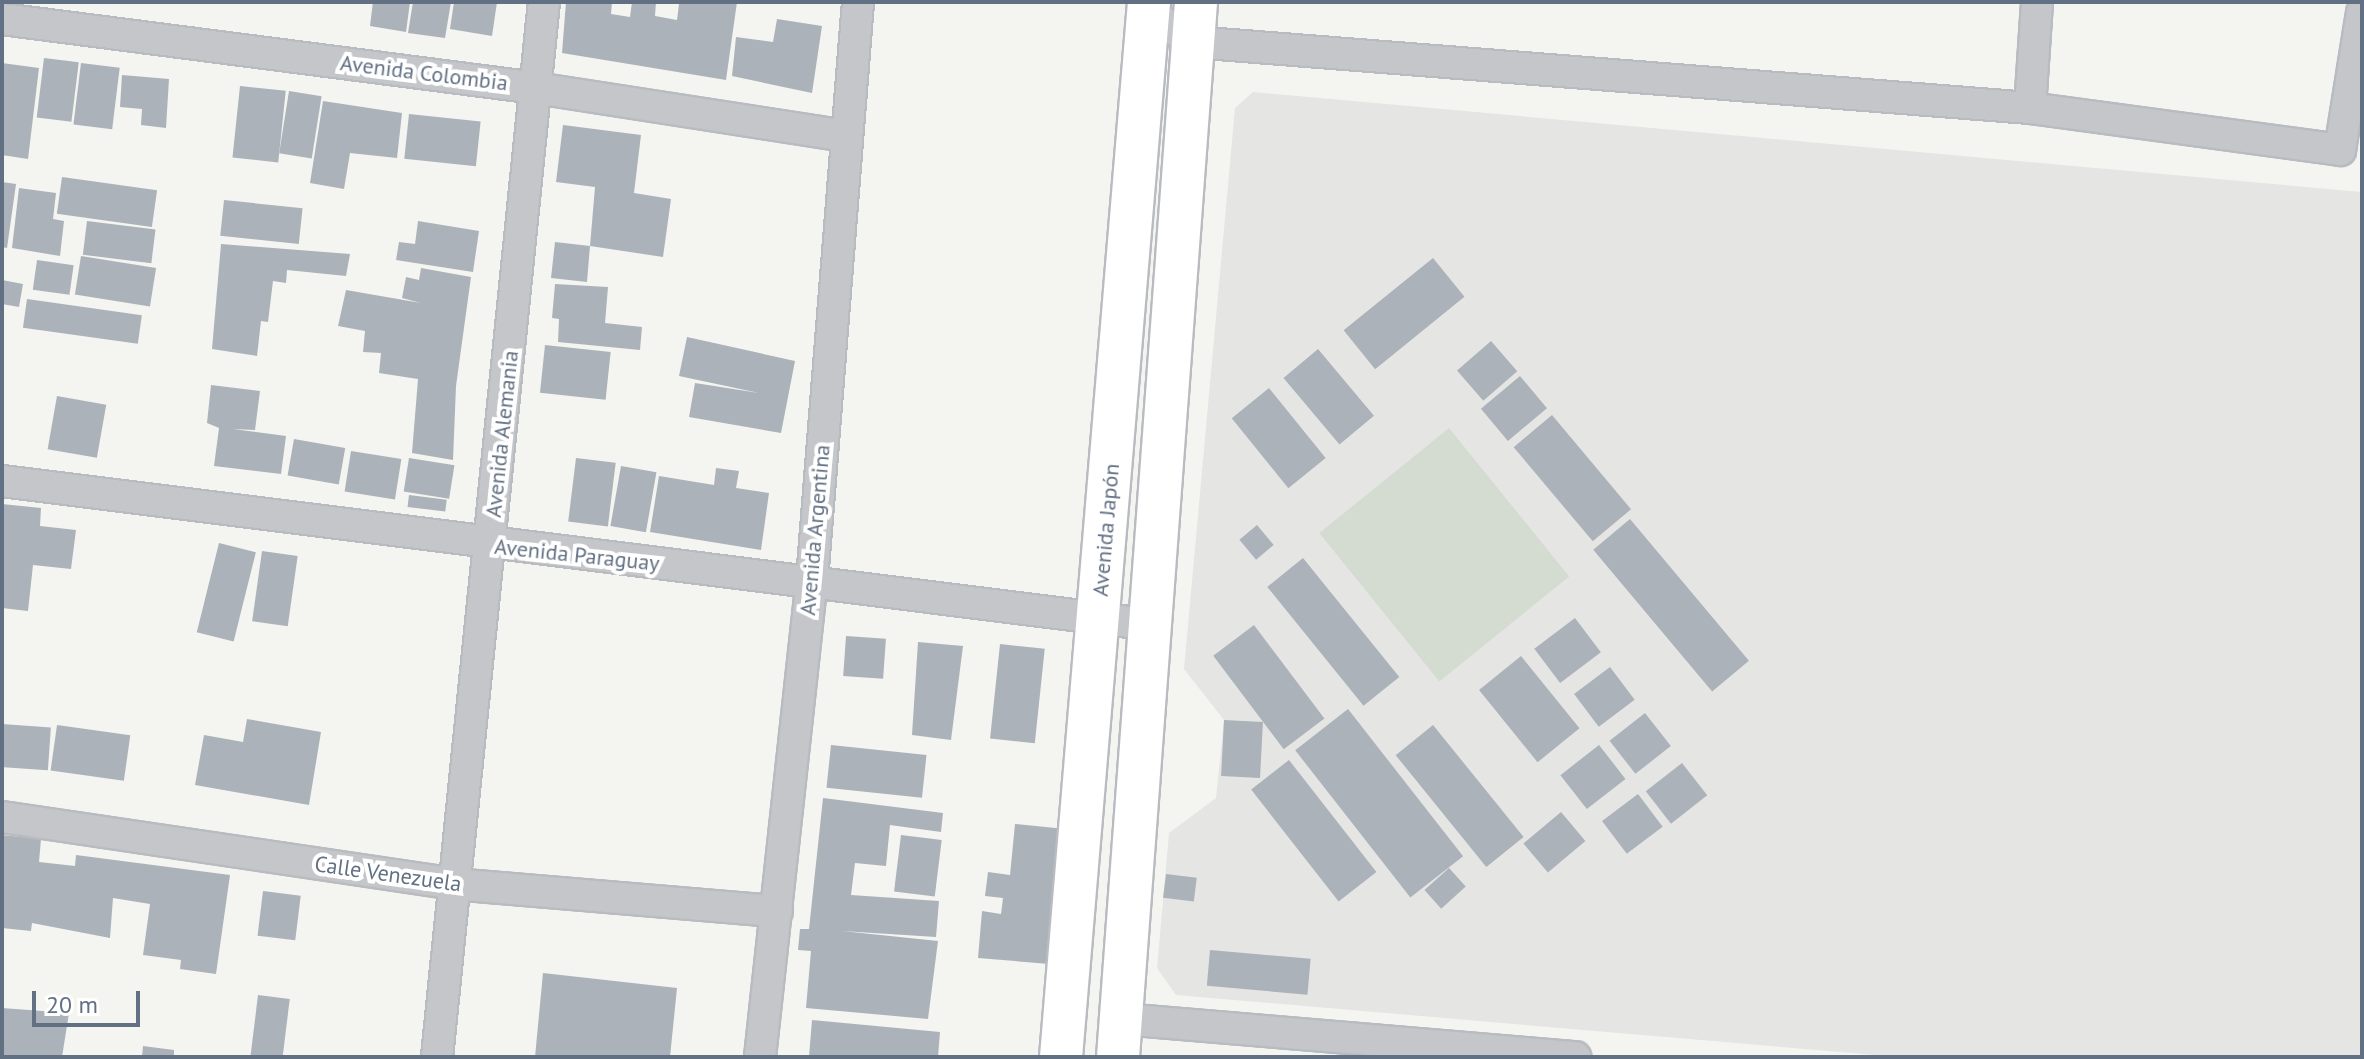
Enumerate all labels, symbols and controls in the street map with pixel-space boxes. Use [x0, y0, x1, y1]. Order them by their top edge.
street label: Avenida Colombia [339, 50, 509, 96]
street label: Avenida Alemania [480, 349, 524, 519]
street label: Avenida Argentina [794, 443, 836, 617]
street label: Avenida Japón [1087, 462, 1125, 598]
street label: Avenida Paraguay [493, 533, 661, 577]
street label: Calle Venezuela [313, 851, 463, 897]
scale bar [36, 975, 144, 1025]
text: 20 m [46, 989, 98, 1020]

